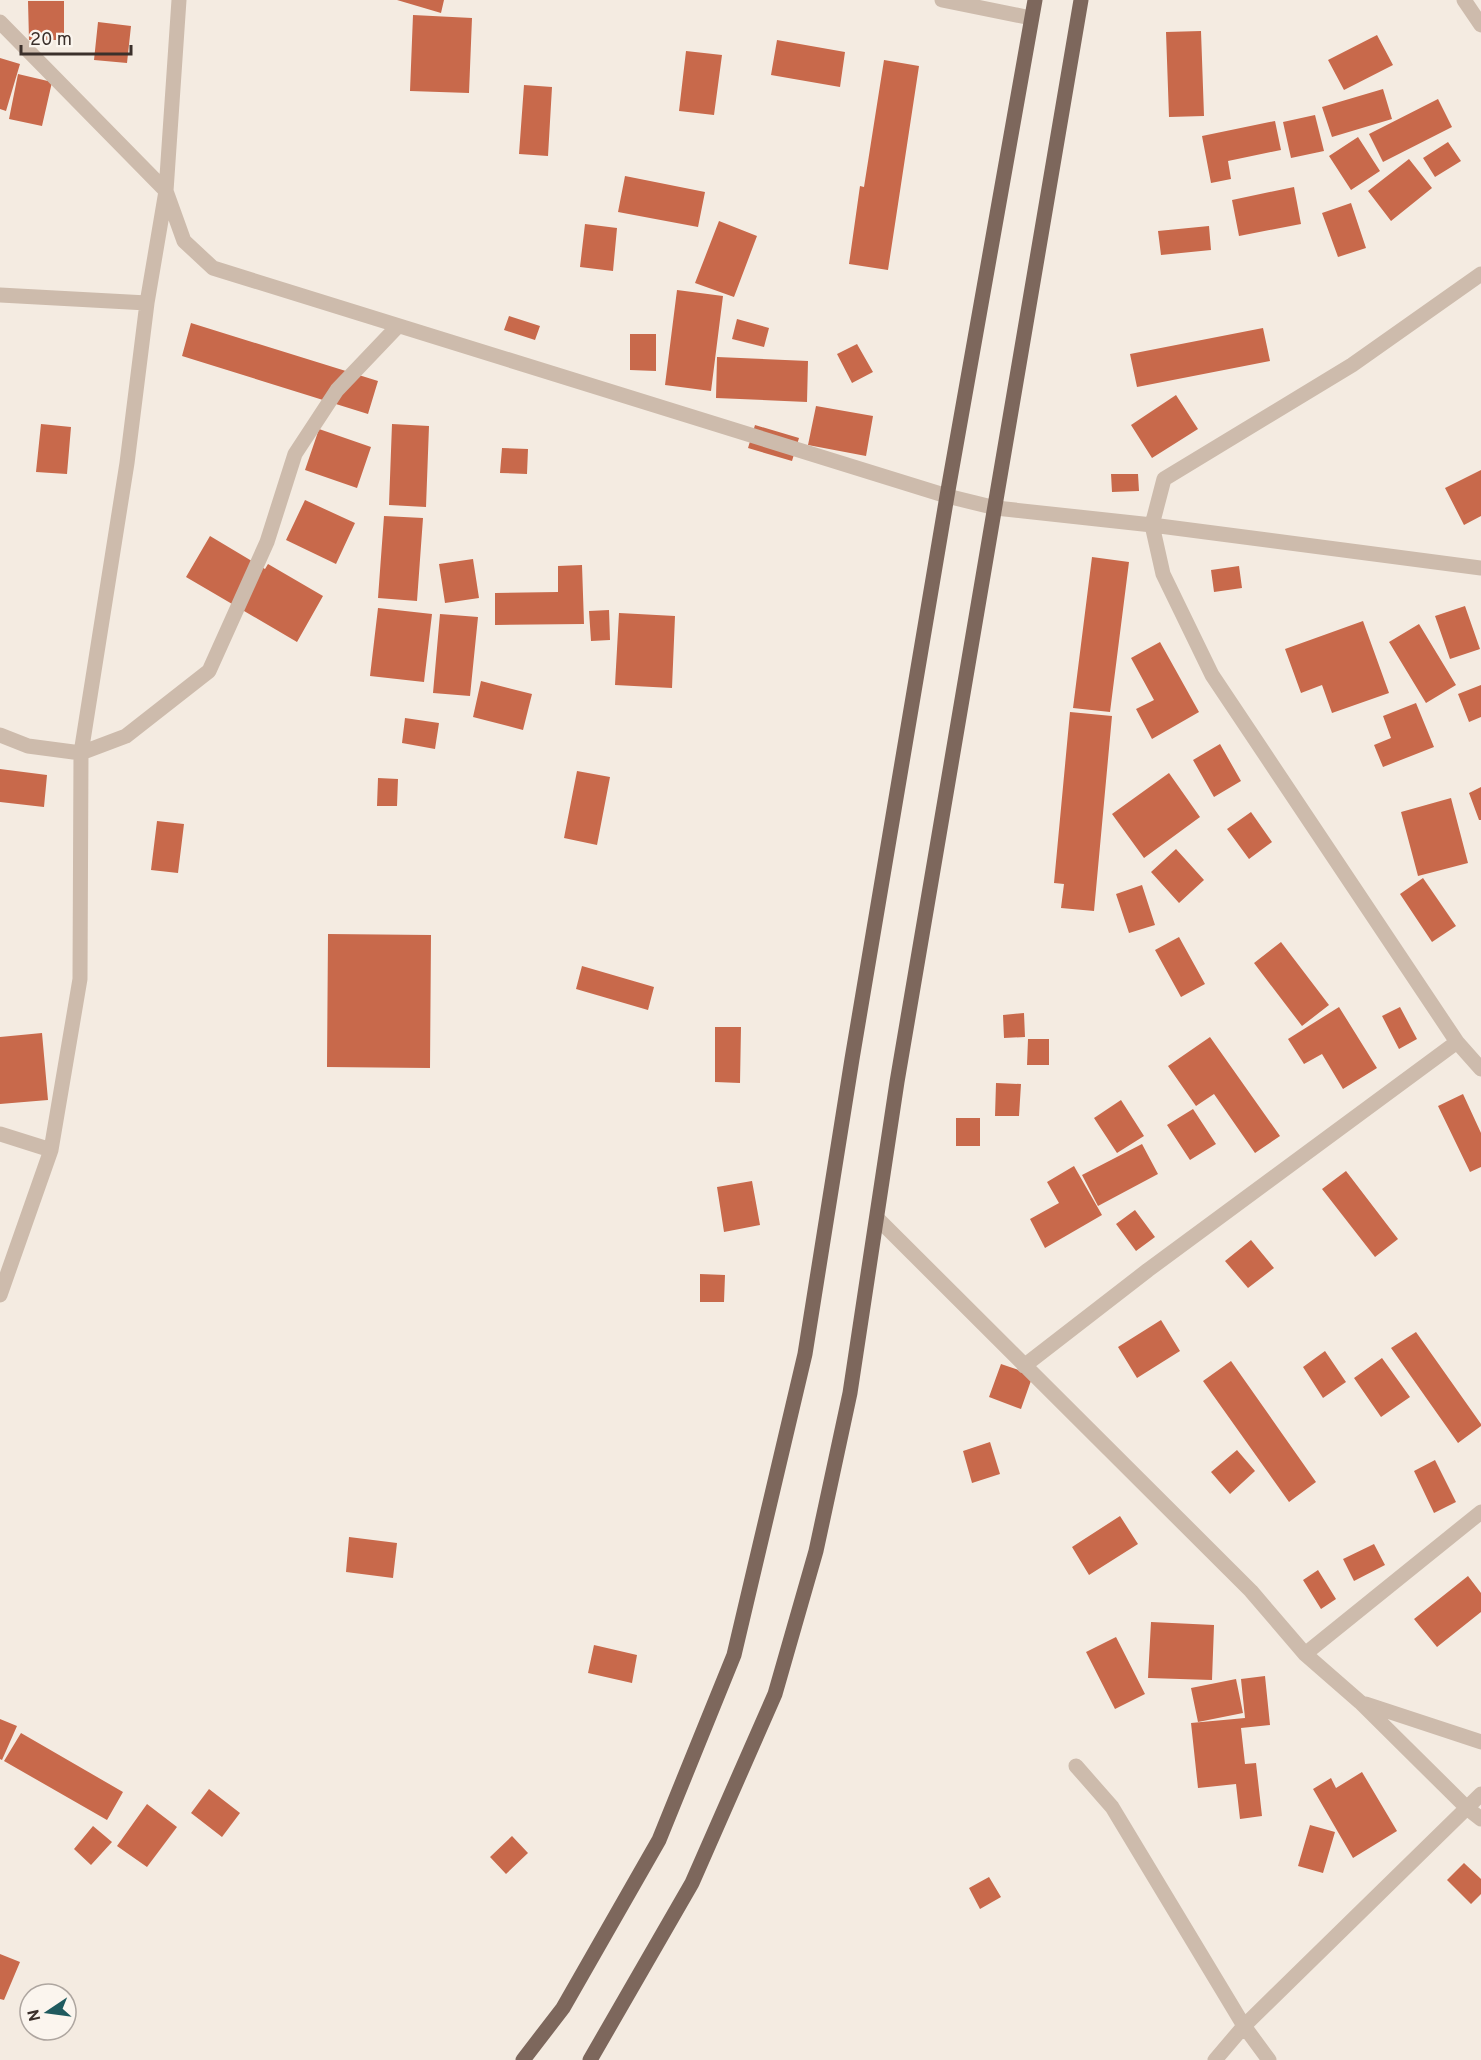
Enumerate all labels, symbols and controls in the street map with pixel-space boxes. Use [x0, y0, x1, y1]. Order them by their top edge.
scale bar [21, 18, 130, 56]
text: 20 m [30, 29, 72, 52]
north arrow [18, 1982, 78, 2042]
text: N [24, 2007, 46, 2023]

